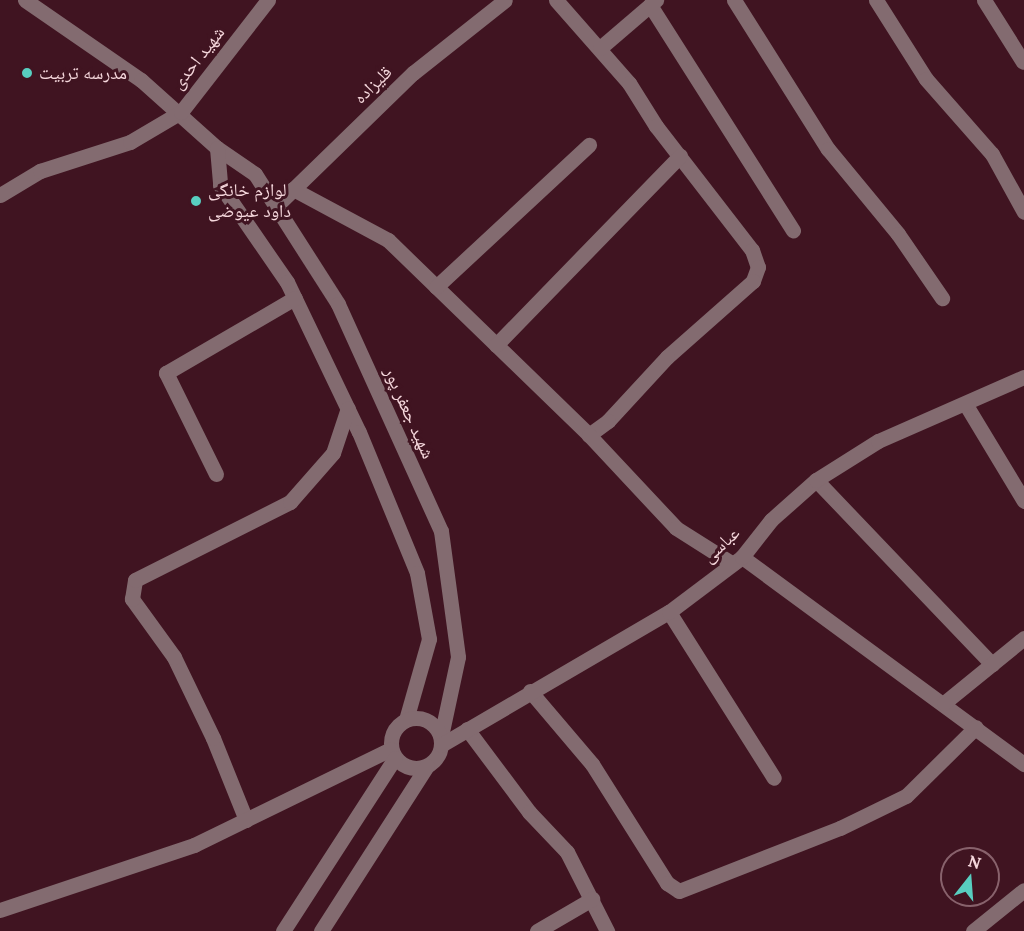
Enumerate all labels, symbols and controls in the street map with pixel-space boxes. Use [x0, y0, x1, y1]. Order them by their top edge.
street label: شهید احدی [167, 22, 229, 94]
place label: مدرسه تربیت [39, 62, 127, 84]
street label: قلیزاده [349, 62, 397, 108]
marker: مدرسه تربیت [20, 66, 34, 80]
place label: لوازم خانگی داود عیوضی [208, 180, 291, 222]
marker: لوازم خانگی داود عیوضی [189, 194, 203, 208]
street label: شهید جعفر پور [379, 364, 439, 462]
street label: عباسی [698, 522, 744, 568]
north arrow [940, 847, 1000, 907]
text: N [966, 850, 984, 873]

